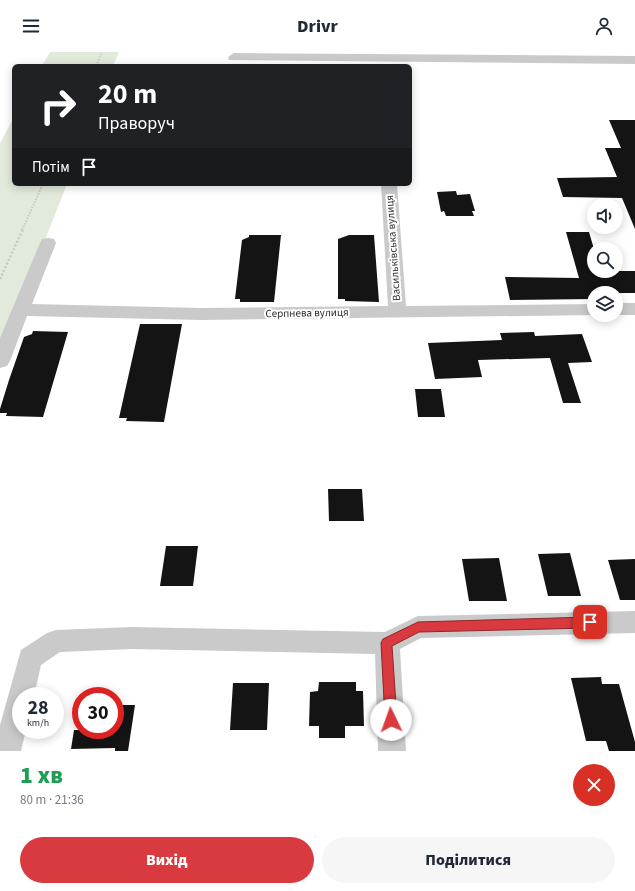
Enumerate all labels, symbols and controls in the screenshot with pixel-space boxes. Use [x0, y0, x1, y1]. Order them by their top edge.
text: Drivr [297, 14, 338, 39]
icon: menu [20, 15, 42, 37]
icon: person [593, 15, 615, 37]
text: 20 m [98, 74, 157, 114]
icon: right [32, 80, 84, 132]
text: Праворуч [98, 111, 175, 136]
icon: arrive [78, 156, 100, 178]
text: Потім [32, 157, 70, 178]
street label: Васильківська вулиця [382, 195, 404, 301]
map controls [587, 198, 623, 322]
button: sound [587, 198, 623, 234]
button: search [587, 242, 623, 278]
button: layers [587, 286, 623, 322]
street label: Серпнева вулиця [265, 305, 349, 321]
pin [573, 605, 607, 639]
icon: arrive [579, 611, 601, 633]
speed limit sign: 30 [72, 687, 124, 739]
text: 28 [27, 694, 49, 722]
position arrow [370, 699, 412, 741]
text: km/h [27, 716, 49, 730]
text: 1 хв [20, 758, 63, 793]
button: close [573, 764, 615, 806]
text: 80 m · 21:36 [20, 791, 84, 809]
button: Вихід [20, 837, 314, 883]
button: Поділитися [322, 837, 615, 883]

